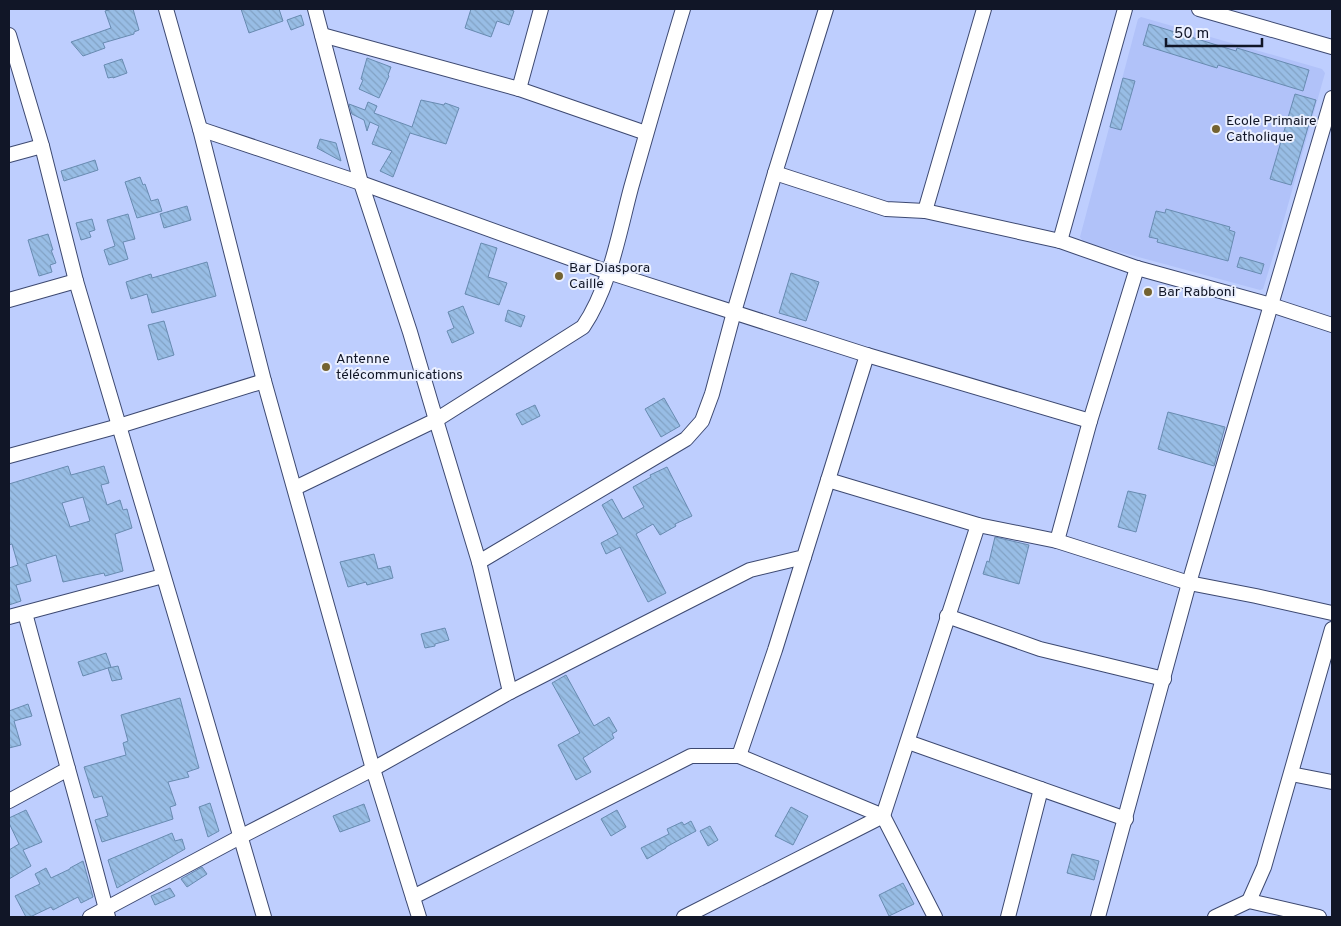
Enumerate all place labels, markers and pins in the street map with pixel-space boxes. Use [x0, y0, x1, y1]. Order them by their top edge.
place label: Ecole Primaire Catholique [1226, 113, 1317, 146]
marker: Ecole Primaire Catholique [1210, 123, 1222, 135]
place label: Bar Diaspora Caille [569, 260, 650, 293]
marker: Bar Diaspora Caille [553, 270, 565, 282]
place label: Bar Rabboni [1158, 284, 1235, 301]
marker: Bar Rabboni [1142, 286, 1154, 298]
place label: Antenne télécommunications [336, 351, 463, 384]
marker: Antenne télécommunications [320, 361, 332, 373]

